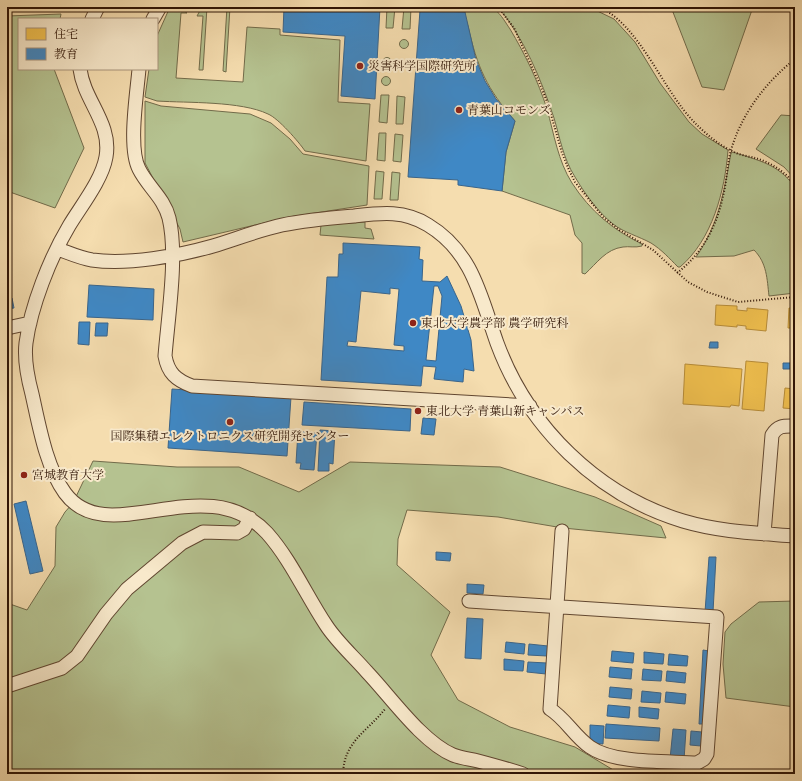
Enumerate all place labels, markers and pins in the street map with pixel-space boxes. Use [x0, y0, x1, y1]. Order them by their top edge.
place label: 災害科学国際研究所 [368, 59, 476, 73]
marker: 災害科学国際研究所 [355, 61, 365, 71]
place label: 青葉山コモンズ [467, 103, 551, 117]
marker: 青葉山コモンズ [454, 105, 464, 115]
place label: 東北大学農学部 農学研究科 [421, 316, 568, 330]
marker: 東北大学農学部 農学研究科 [408, 318, 418, 328]
place label: 東北大学 青葉山新キャンパス [426, 404, 585, 418]
marker: 東北大学 青葉山新キャンパス [413, 406, 423, 416]
marker: 国際集積エレクトロニクス研究開発センター [225, 417, 235, 427]
place label: 国際集積エレクトロニクス研究開発センター [110, 429, 350, 443]
place label: 宮城教育大学 [32, 468, 104, 482]
marker: 宮城教育大学 [19, 470, 29, 480]

